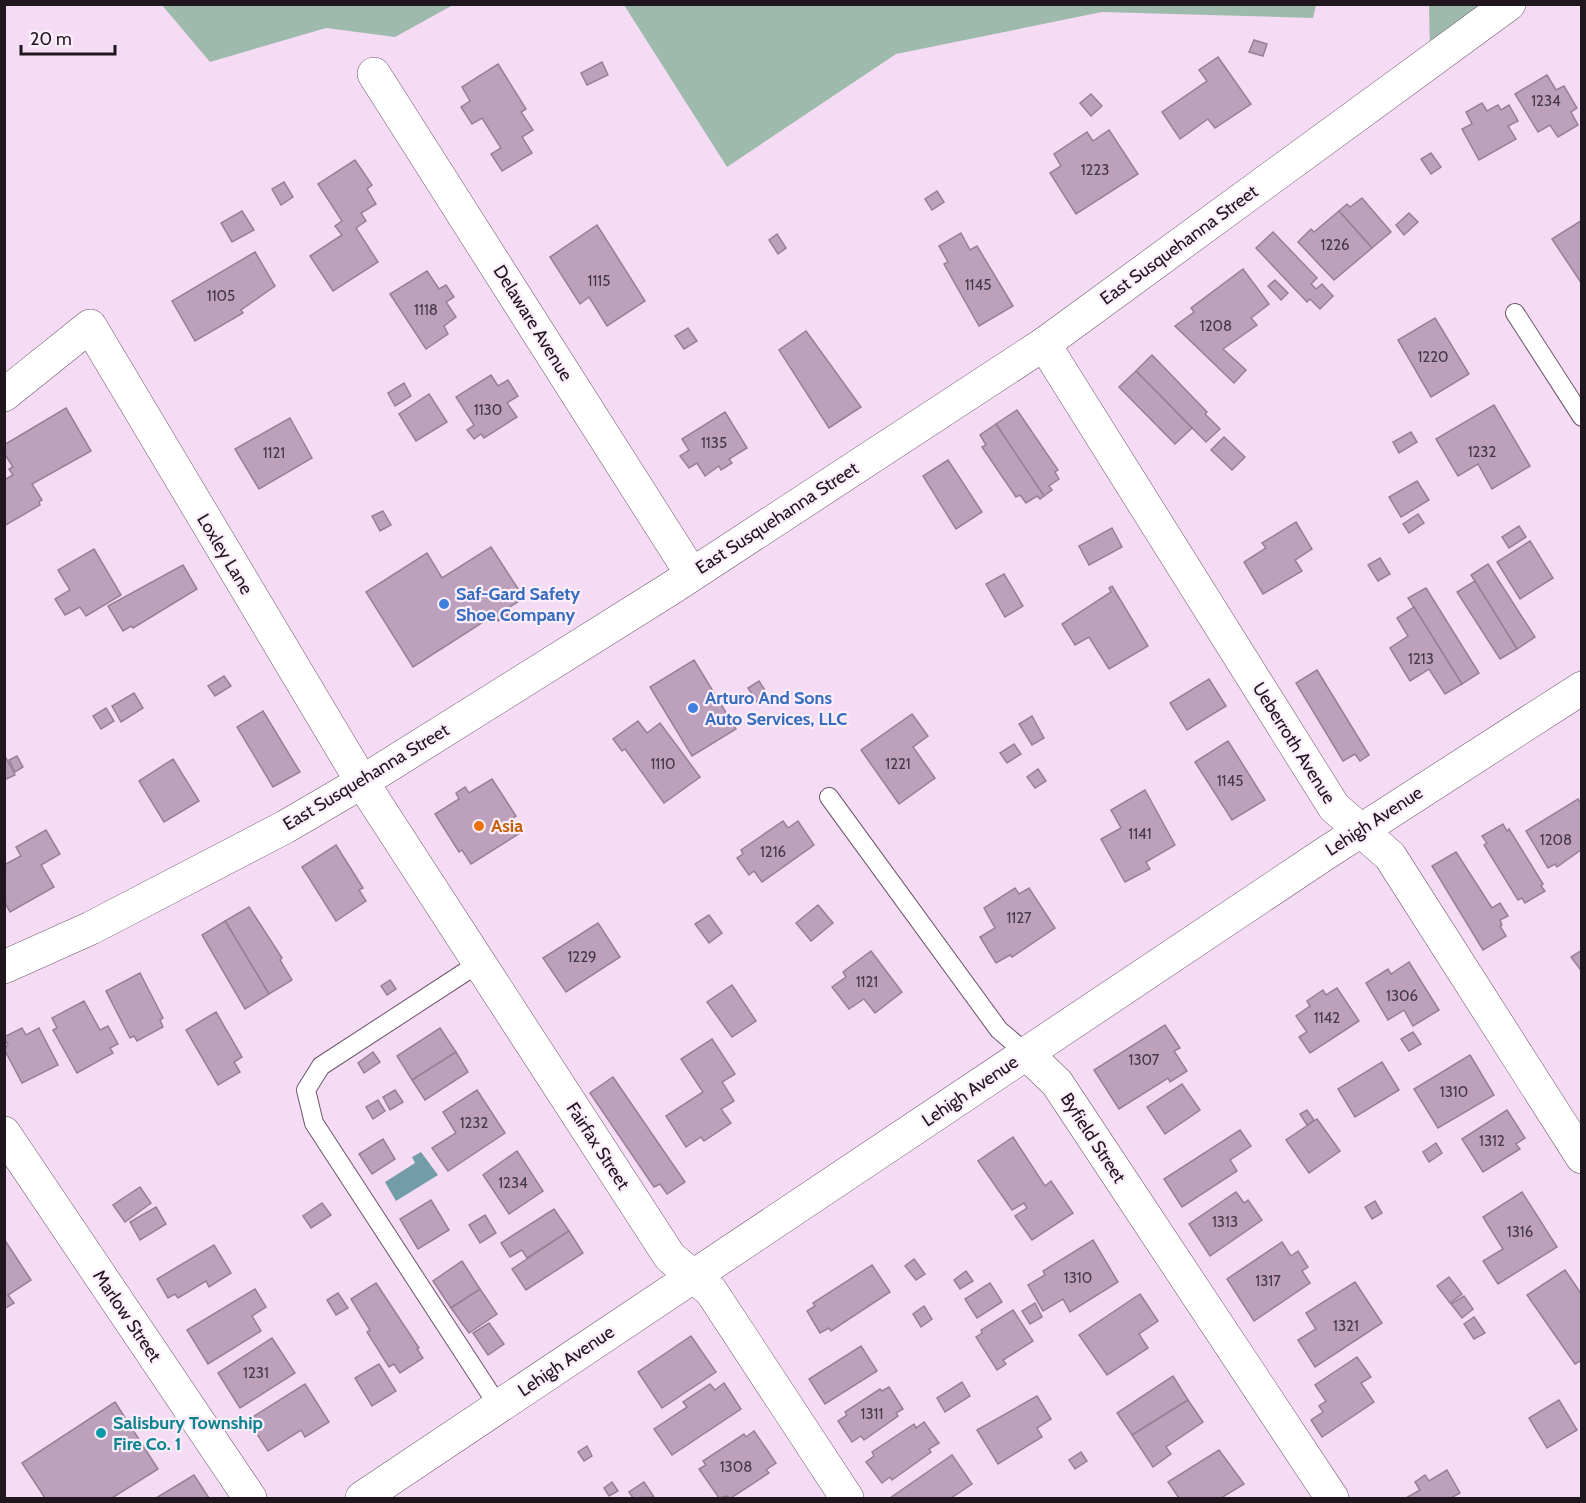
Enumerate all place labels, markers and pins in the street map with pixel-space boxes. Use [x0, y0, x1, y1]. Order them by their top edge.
place label: Saf-Gard Safety Shoe Company [456, 583, 580, 626]
marker: Saf-Gard Safety Shoe Company [437, 597, 451, 611]
place label: Arturo And Sons Auto Services, LLC [705, 687, 847, 730]
marker: Arturo And Sons Auto Services, LLC [686, 701, 700, 715]
place label: Asia [491, 815, 523, 837]
marker: Asia [472, 819, 486, 833]
place label: Salisbury Township Fire Co. 1 [113, 1412, 263, 1455]
marker: Salisbury Township Fire Co. 1 [94, 1426, 108, 1440]

